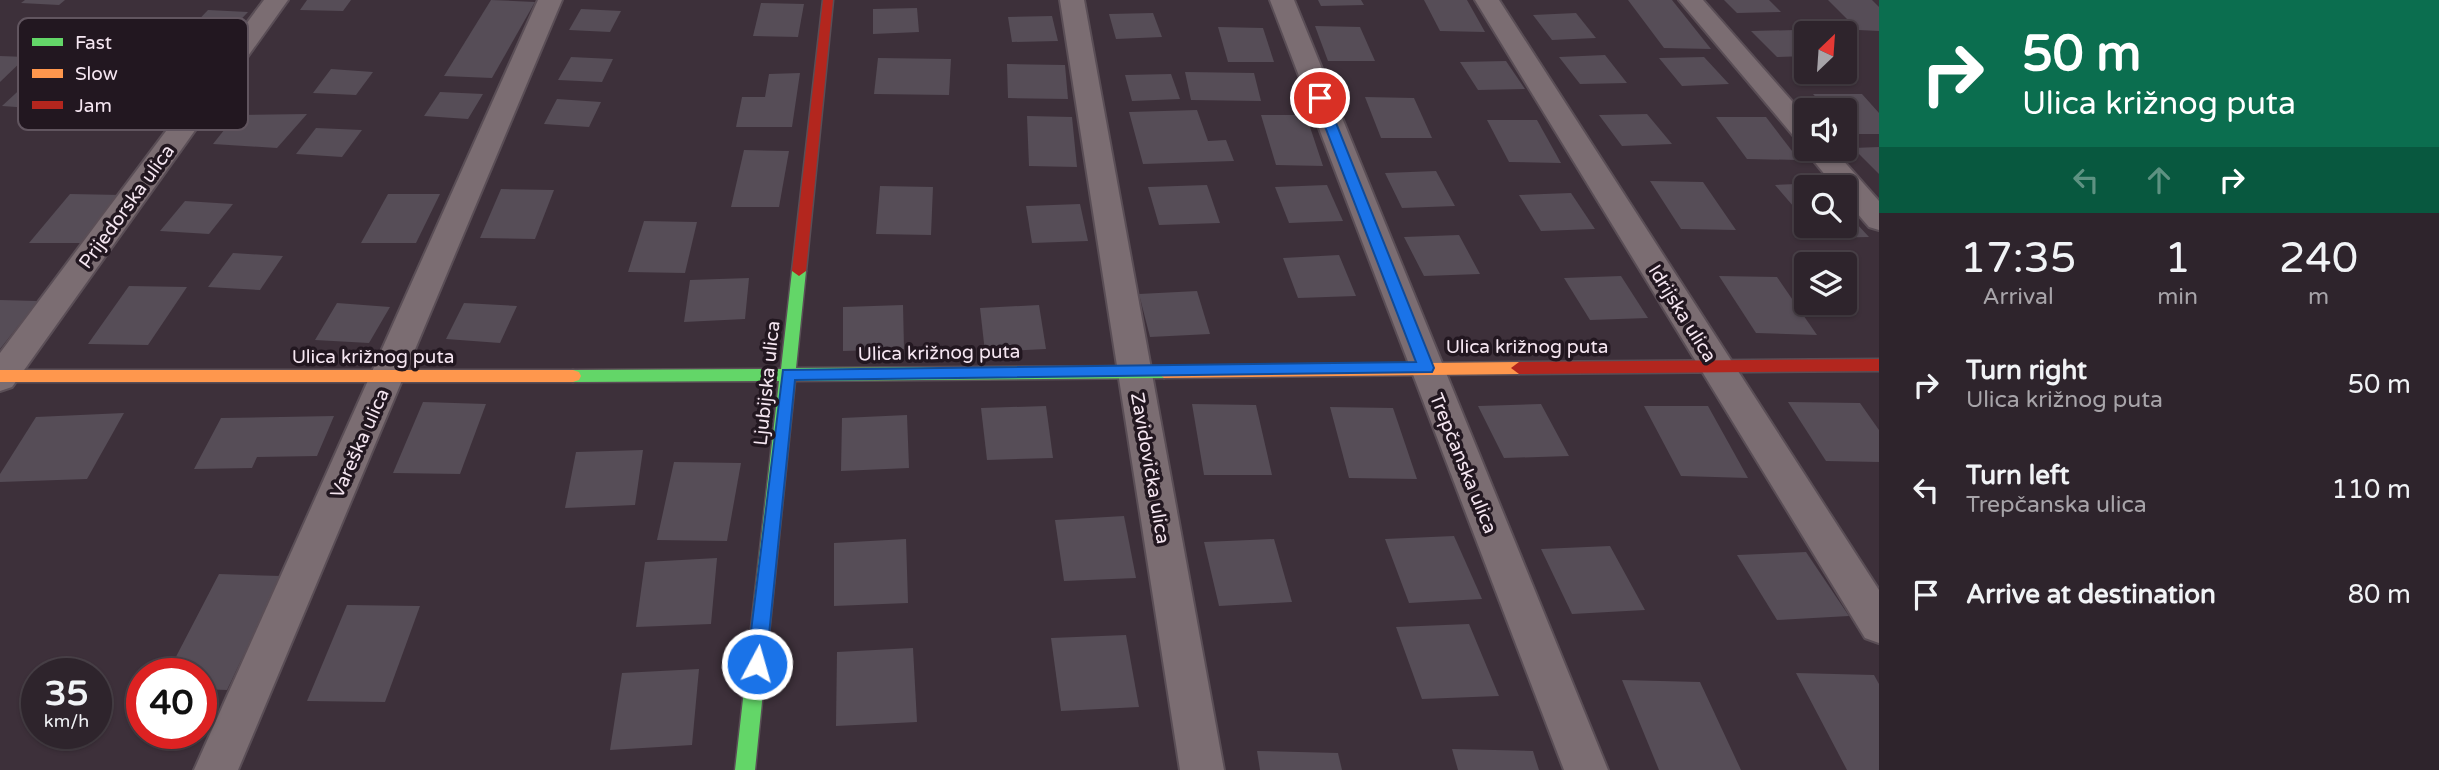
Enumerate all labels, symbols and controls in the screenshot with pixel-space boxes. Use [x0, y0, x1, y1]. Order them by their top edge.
legend [18, 18, 248, 130]
north arrow [1794, 21, 1857, 84]
map controls [1794, 21, 1857, 315]
text: 50 m [2022, 25, 2141, 84]
icon: right [1907, 28, 1998, 119]
text: Fast [75, 32, 112, 54]
text: Slow [75, 63, 118, 85]
pin [1290, 68, 1350, 128]
icon: arrive [1301, 79, 1339, 117]
text: Ulica križnog puta [2022, 85, 2296, 123]
text: Jam [75, 95, 112, 117]
button: sound [1794, 98, 1857, 161]
street label: Prijedorska ulica [74, 140, 179, 273]
icon: left [2067, 161, 2105, 199]
icon: ahead [2140, 161, 2178, 199]
icon: right [2213, 161, 2251, 199]
button: search [1794, 175, 1857, 238]
text: 17:35 [1960, 233, 2076, 284]
text: 1 [2164, 233, 2191, 284]
text: 240 [2279, 233, 2358, 284]
button: layers [1794, 252, 1857, 315]
street label: Idrijska ulica [1643, 261, 1721, 366]
text: Arrival [1983, 283, 2054, 311]
text: min [2157, 283, 2198, 311]
text: m [2308, 283, 2329, 311]
street label: Ljubijska ulica [749, 319, 785, 447]
street label: Ulica križnog puta [1446, 336, 1608, 358]
street label: Ulica križnog puta [857, 341, 1021, 365]
street label: Ulica križnog puta [292, 346, 454, 368]
text: Turn right [1966, 355, 2087, 386]
icon: right [1907, 366, 1945, 404]
text: 50 m [2348, 369, 2411, 400]
street label: Vareška ulica [326, 385, 394, 501]
text: Ulica križnog puta [1966, 386, 2163, 414]
street label: Trepčanska ulica [1425, 390, 1501, 537]
street label: Zavidovička ulica [1126, 391, 1174, 546]
text: Turn left [1966, 460, 2069, 491]
icon: left [1907, 471, 1945, 509]
text: 110 m [2331, 474, 2411, 505]
text: Trepčanska ulica [1966, 491, 2147, 519]
icon: arrive [1907, 576, 1945, 614]
text: Arrive at destination [1966, 579, 2216, 610]
text: 80 m [2348, 579, 2411, 610]
position arrow [720, 627, 794, 701]
speed limit sign: 40 [126, 658, 217, 749]
text: 35 [45, 673, 88, 715]
text: km/h [44, 710, 89, 732]

